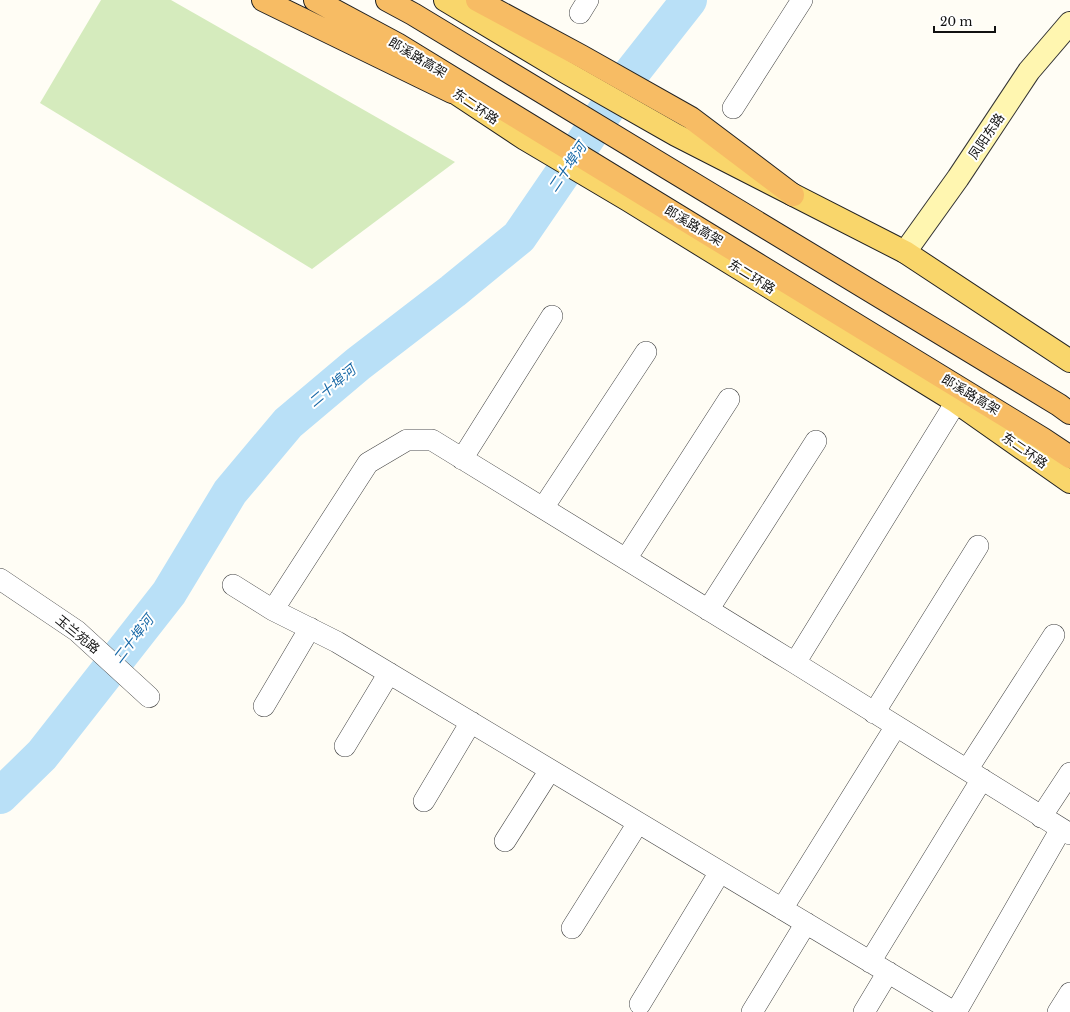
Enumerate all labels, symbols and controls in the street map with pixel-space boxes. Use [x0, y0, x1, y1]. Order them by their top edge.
scale bar [934, 8, 995, 34]
text: 20 m [940, 14, 972, 29]
street label: 郎溪路高架 [386, 33, 450, 81]
street label: 东二环路 [449, 85, 502, 128]
street label: 凤阳东路 [965, 110, 1008, 163]
water label: 二十埠河 [544, 136, 592, 195]
street label: 郎溪路高架 [662, 201, 726, 249]
street label: 东二环路 [725, 255, 778, 297]
water label: 二十埠河 [305, 359, 362, 411]
street label: 郎溪路高架 [939, 370, 1003, 418]
street label: 东二环路 [999, 429, 1051, 472]
water label: 二十埠河 [109, 609, 159, 667]
street label: 玉兰苑路 [52, 611, 103, 657]

